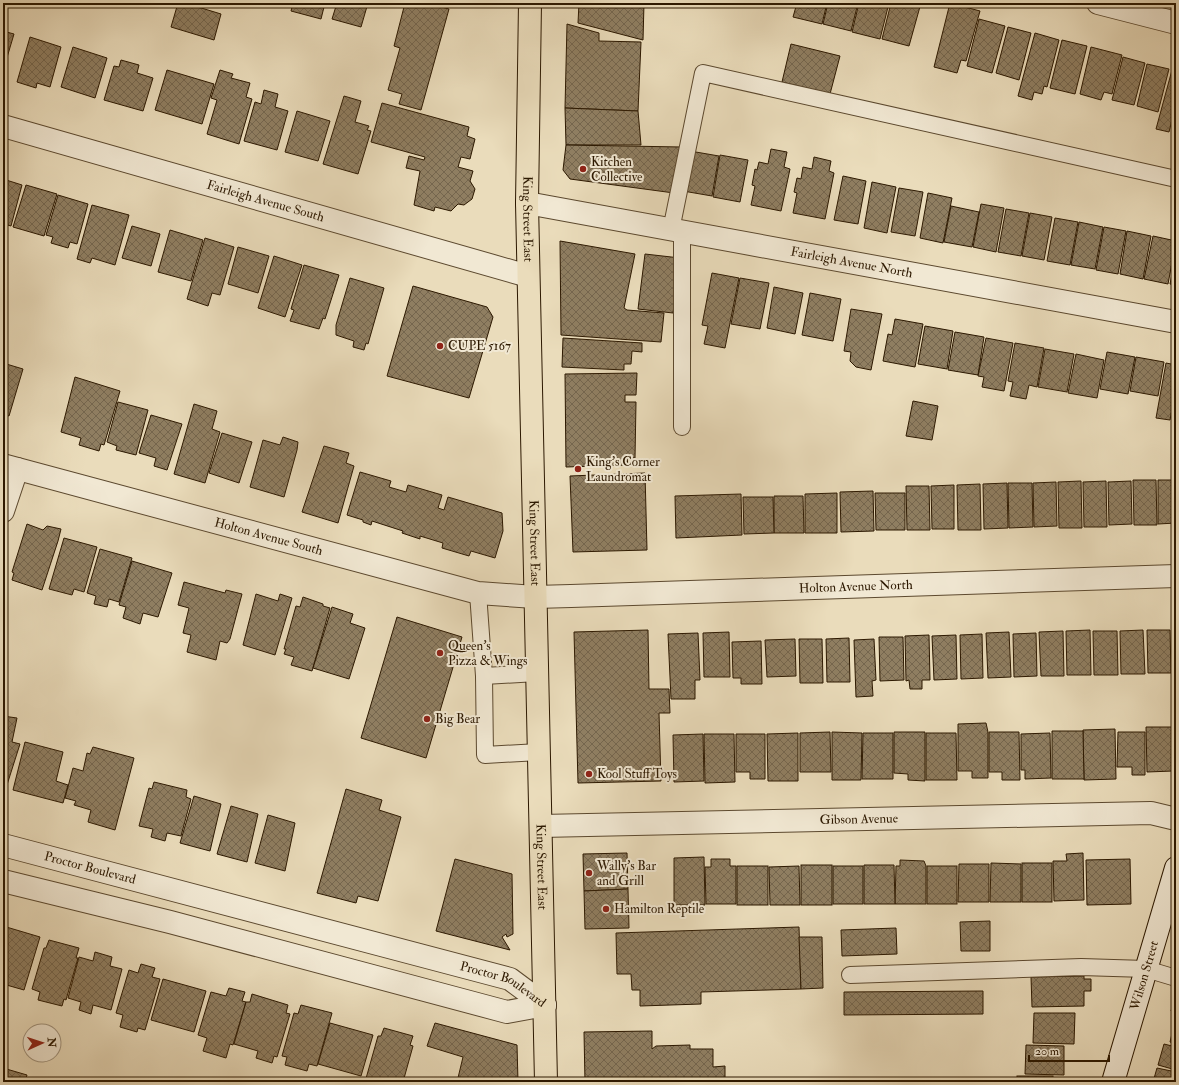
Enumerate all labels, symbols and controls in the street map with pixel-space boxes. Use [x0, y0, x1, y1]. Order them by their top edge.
place label: Kitchen Collective [591, 154, 643, 185]
marker: Kitchen Collective [578, 164, 588, 174]
street label: King Street East [519, 176, 536, 262]
street label: Fairleigh Avenue South [205, 177, 326, 225]
street label: Fairleigh Avenue North [789, 244, 914, 282]
place label: CUPE 5167 [448, 338, 511, 354]
marker: CUPE 5167 [435, 341, 445, 351]
place label: King's Corner Laundromat [586, 454, 660, 485]
marker: King's Corner Laundromat [573, 464, 583, 474]
street label: King Street East [525, 500, 543, 586]
street label: Holton Avenue South [213, 514, 325, 559]
street label: Holton Avenue North [799, 577, 913, 596]
place label: Queen's Pizza & Wings [448, 638, 528, 669]
marker: Queen's Pizza & Wings [435, 648, 445, 658]
place label: Big Bear [435, 711, 480, 727]
marker: Big Bear [422, 714, 432, 724]
place label: Kool Stuff Toys [597, 766, 678, 783]
marker: Kool Stuff Toys [584, 769, 594, 779]
street label: Gibson Avenue [819, 810, 899, 828]
street label: King Street East [532, 824, 550, 910]
street label: Proctor Boulevard [42, 848, 138, 888]
place label: Wally's Bar and Grill [596, 858, 656, 889]
marker: Wally's Bar and Grill [584, 868, 594, 878]
place label: Hamilton Reptile [614, 901, 705, 918]
marker: Hamilton Reptile [601, 904, 611, 914]
street label: Wilson Street [1126, 939, 1162, 1013]
street label: Proctor Boulevard [458, 958, 550, 1011]
north arrow [22, 1023, 62, 1063]
text: N [45, 1036, 58, 1049]
scale bar [1029, 1037, 1109, 1063]
text: 20 m [1035, 1044, 1060, 1059]

